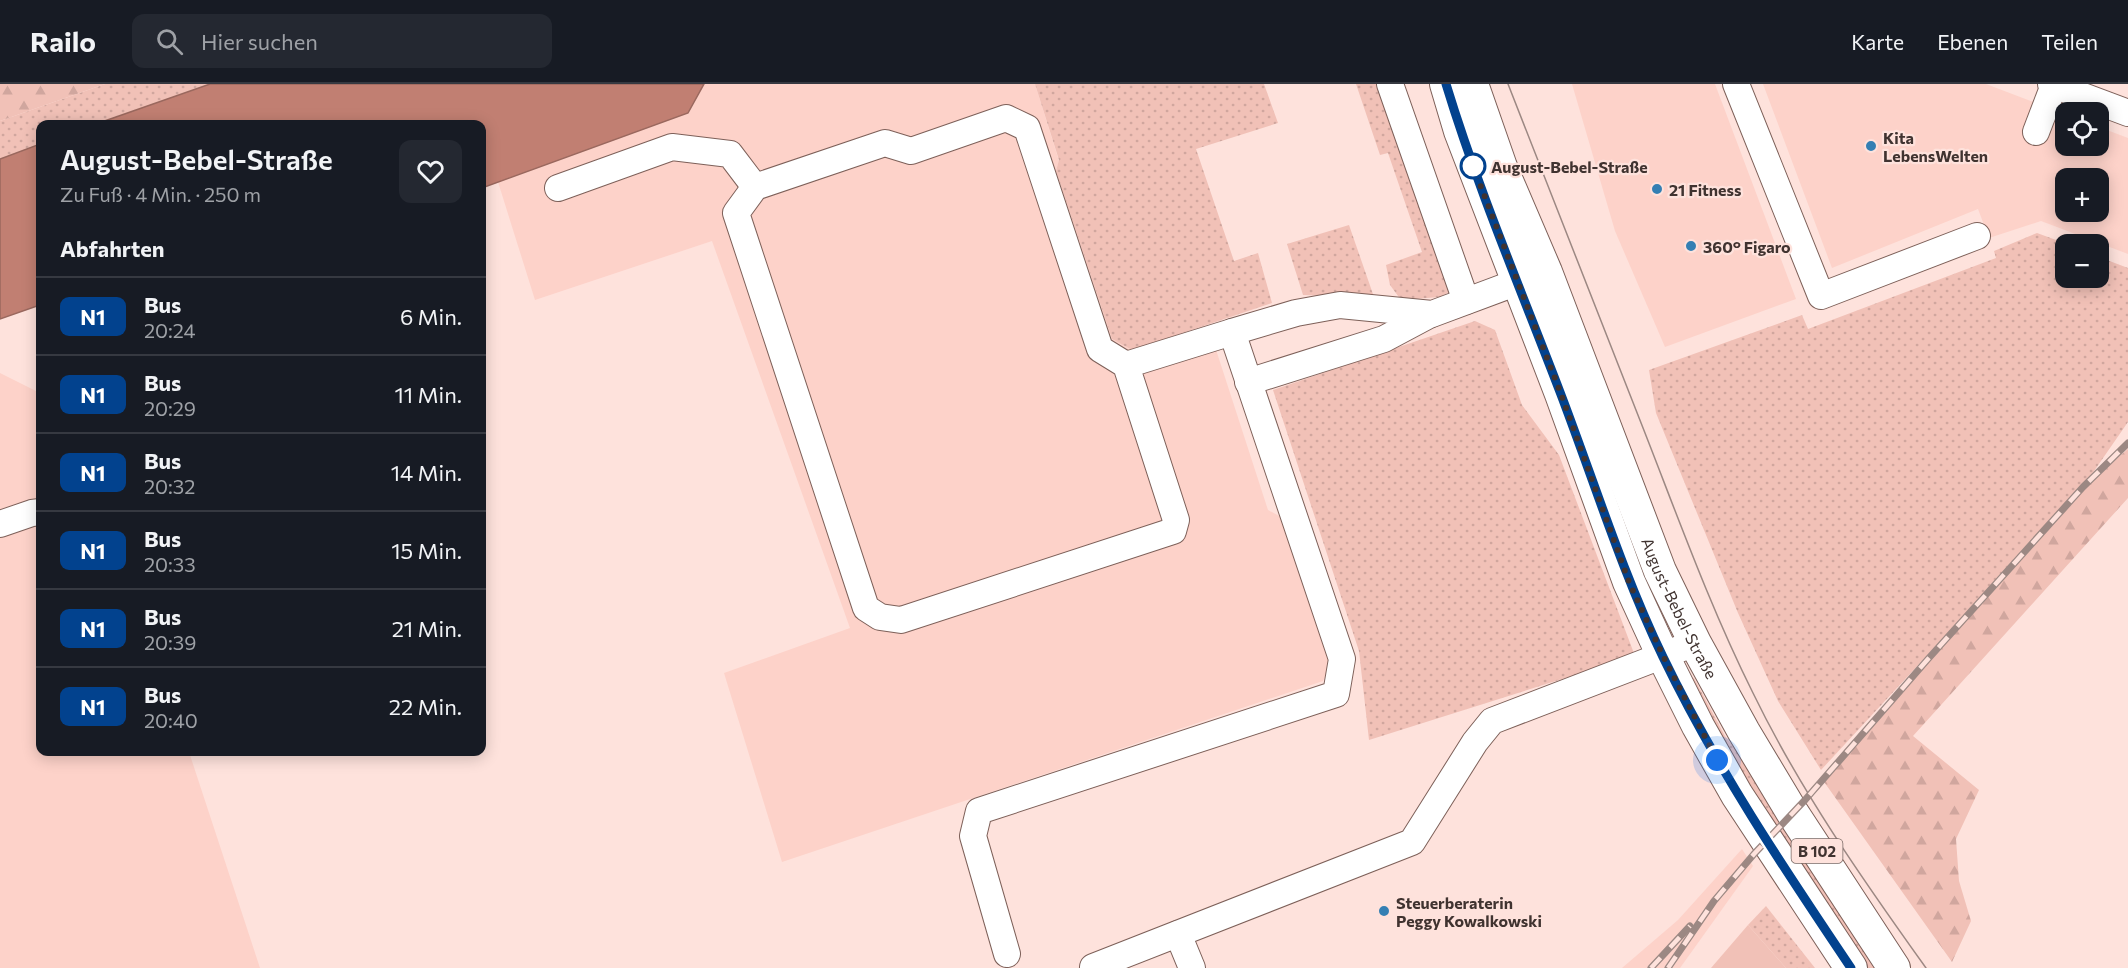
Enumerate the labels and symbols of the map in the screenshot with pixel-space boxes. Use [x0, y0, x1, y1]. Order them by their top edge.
place label: Kita LebensWelten [1883, 128, 1988, 165]
marker: Kita LebensWelten [1864, 139, 1878, 153]
marker: August-Bebel-Straße [1460, 153, 1486, 179]
place label: August-Bebel-Straße [1491, 157, 1648, 176]
place label: 21 Fitness [1669, 180, 1741, 199]
marker: 21 Fitness [1650, 182, 1664, 196]
place label: 360° Figaro [1703, 237, 1791, 256]
marker: 360° Figaro [1684, 239, 1698, 253]
street label: August-Bebel-Straße [1639, 535, 1722, 682]
your location [1702, 745, 1732, 775]
road number: B 102 [1792, 839, 1842, 863]
place label: Steuerberaterin Peggy Kowalkowski [1396, 893, 1542, 930]
marker: Steuerberaterin Peggy Kowalkowski [1377, 904, 1391, 918]

